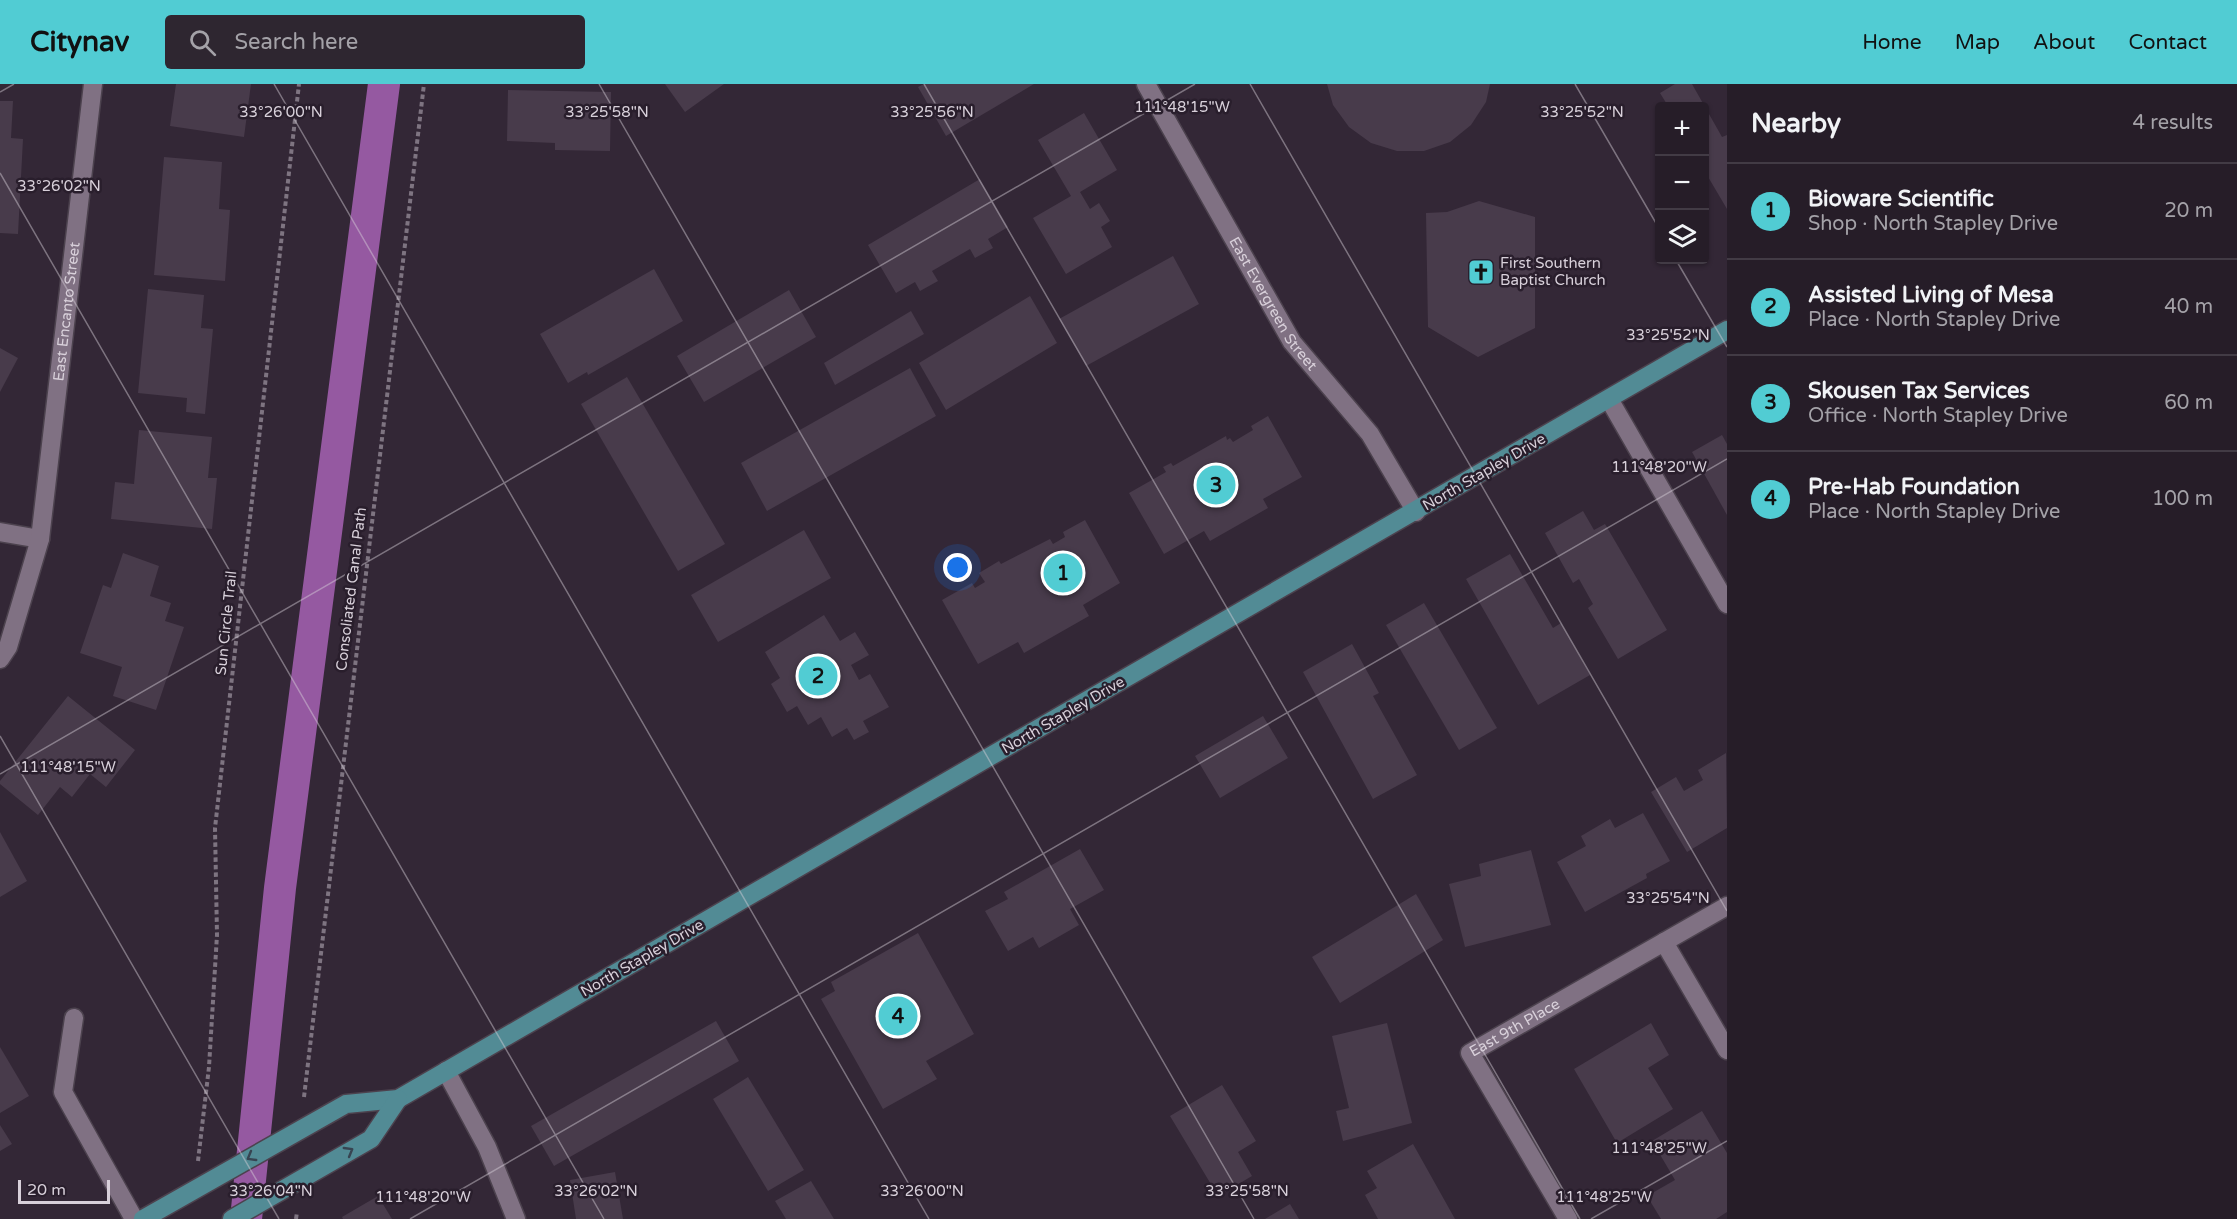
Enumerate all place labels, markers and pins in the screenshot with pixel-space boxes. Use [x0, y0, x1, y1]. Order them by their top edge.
place label: First Southern Baptist Church [1500, 254, 1606, 289]
church icon: First Southern Baptist Church [1466, 257, 1496, 287]
pin: 3 [1196, 462, 1236, 508]
pin: 1 [1044, 550, 1082, 596]
pin: 2 [798, 654, 838, 698]
pin: 4 [878, 994, 918, 1038]

